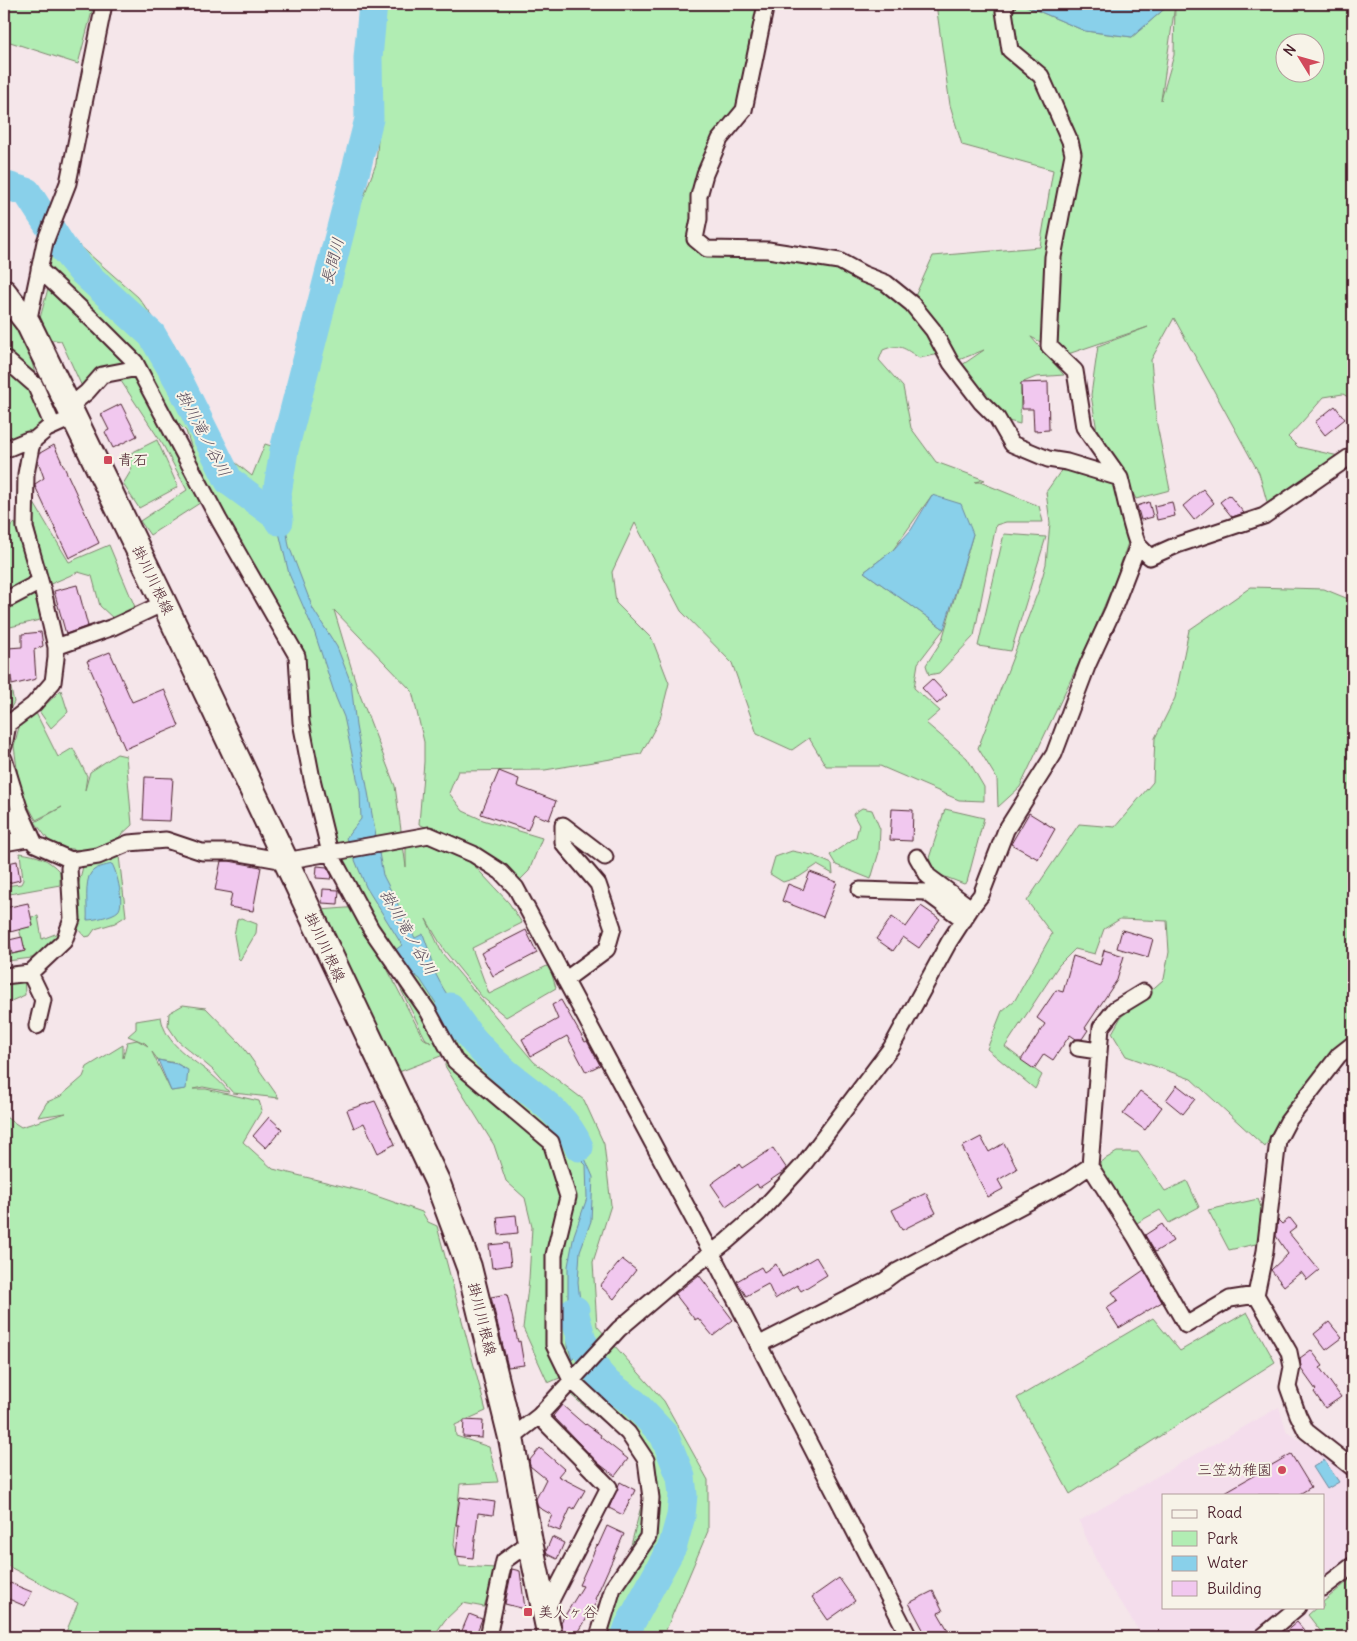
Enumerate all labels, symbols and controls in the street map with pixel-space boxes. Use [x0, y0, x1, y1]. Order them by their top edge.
north arrow [1274, 32, 1324, 82]
text: N [1280, 41, 1300, 59]
water label: 長間川 [316, 235, 348, 287]
water label: 掛川滝ノ谷川 [173, 386, 235, 480]
place label: 青石 [118, 450, 148, 469]
marker: 青石 [102, 454, 114, 466]
street label: 掛川川根線 [128, 542, 178, 618]
water label: 掛川滝ノ谷川 [376, 885, 442, 979]
street label: 掛川川根線 [301, 909, 350, 985]
street label: 掛川川根線 [464, 1280, 501, 1358]
place label: 三笠幼稚園 [1197, 1460, 1272, 1479]
marker: 三笠幼稚園 [1276, 1464, 1288, 1476]
legend [1162, 1494, 1324, 1608]
text: Road [1207, 1503, 1242, 1522]
text: Park [1207, 1529, 1238, 1548]
text: Water [1207, 1553, 1248, 1572]
text: Building [1207, 1579, 1262, 1598]
place label: 美人ヶ谷 [538, 1602, 598, 1621]
marker: 美人ヶ谷 [522, 1606, 534, 1618]

